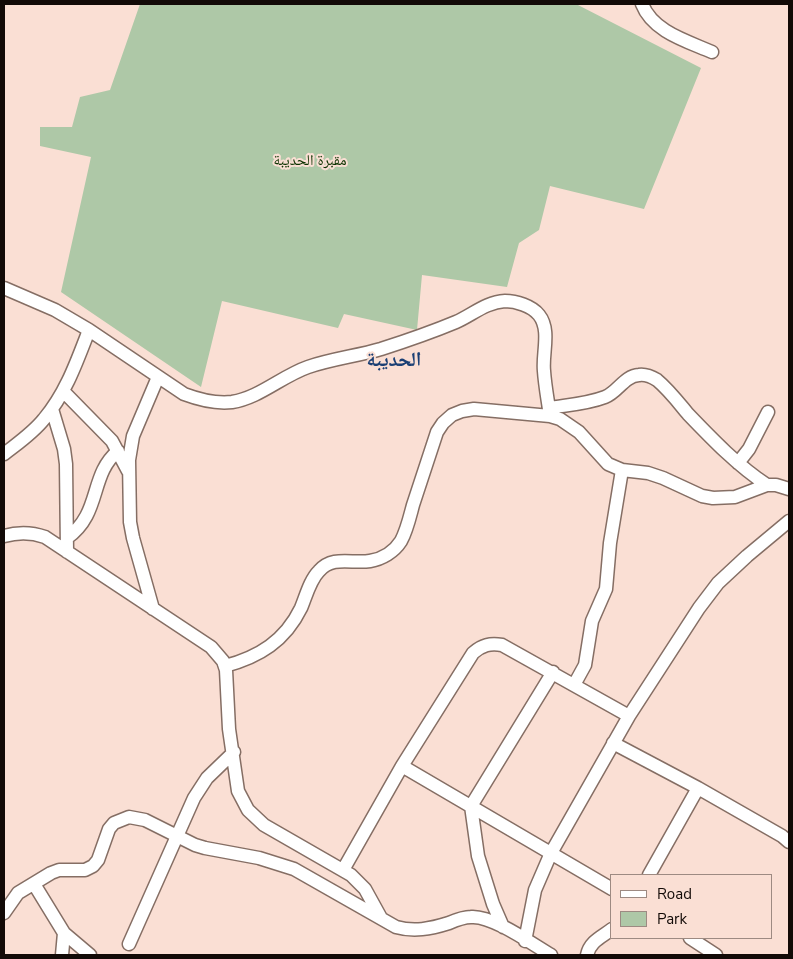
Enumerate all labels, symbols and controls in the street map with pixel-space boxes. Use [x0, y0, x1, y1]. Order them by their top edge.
park label: مقبرة الحديبة [273, 152, 347, 170]
district label: الحديبة [367, 349, 421, 373]
legend [610, 874, 773, 939]
text: Road [657, 884, 692, 904]
text: Park [657, 909, 687, 929]

